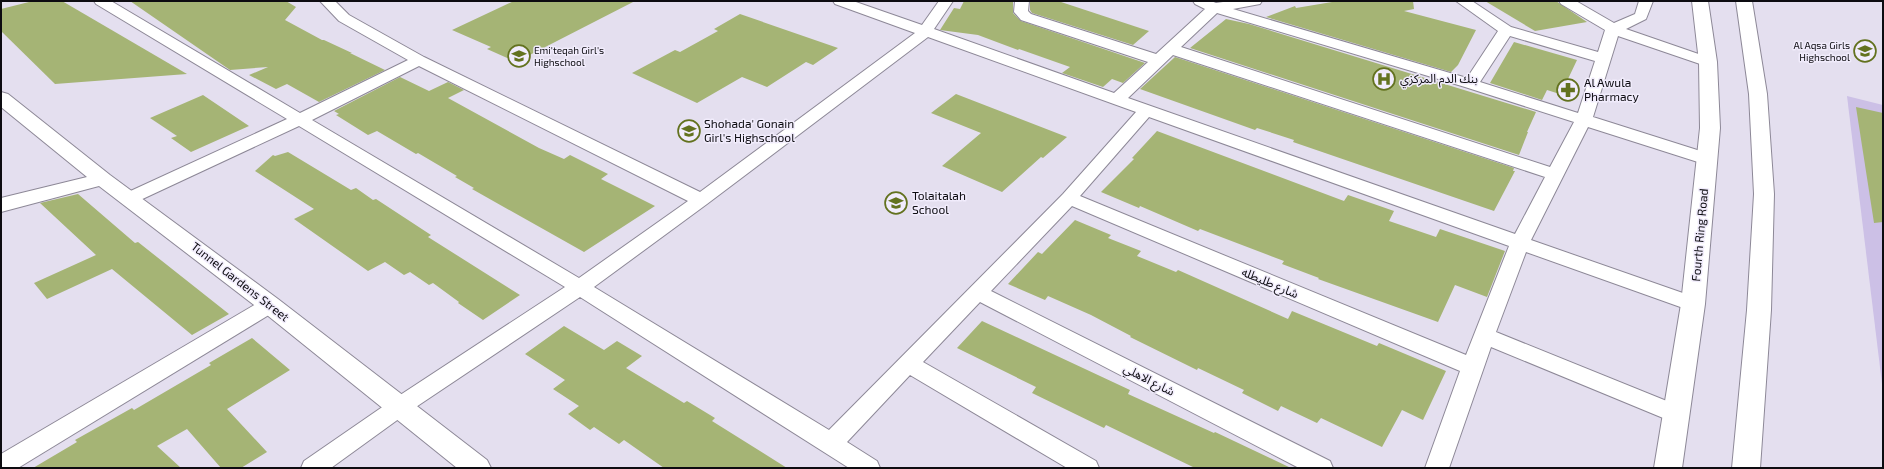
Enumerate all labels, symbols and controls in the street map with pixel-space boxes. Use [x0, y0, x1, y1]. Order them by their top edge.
school or university icon: Al Aqsa Girls Highschool [1852, 38, 1878, 64]
place label: Al Aqsa Girls Highschool [1794, 39, 1850, 63]
school or university icon: Emi'teqah Girl's Highschool [506, 43, 532, 69]
place label: Emi'teqah Girl's Highschool [534, 44, 604, 68]
hospital icon: بنك الدم المركزي [1371, 66, 1397, 92]
place label: بنك الدم المركزي [1400, 71, 1478, 89]
place label: Al Awula Pharmacy [1584, 75, 1639, 103]
pharmacy icon: Al Awula Pharmacy [1555, 77, 1581, 103]
place label: Shohada' Gonain Girl's Highschool [704, 116, 795, 144]
school or university icon: Shohada' Gonain Girl's Highschool [676, 118, 702, 144]
place label: Tolaitalah School [912, 188, 966, 216]
street label: Fourth Ring Road [1688, 188, 1710, 282]
school or university icon: Tolaitalah School [883, 190, 909, 216]
street label: Tunnel Gardens Street [189, 239, 293, 324]
street label: شارع طليطله [1239, 264, 1301, 303]
street label: شارع الاهلي [1120, 360, 1177, 401]

